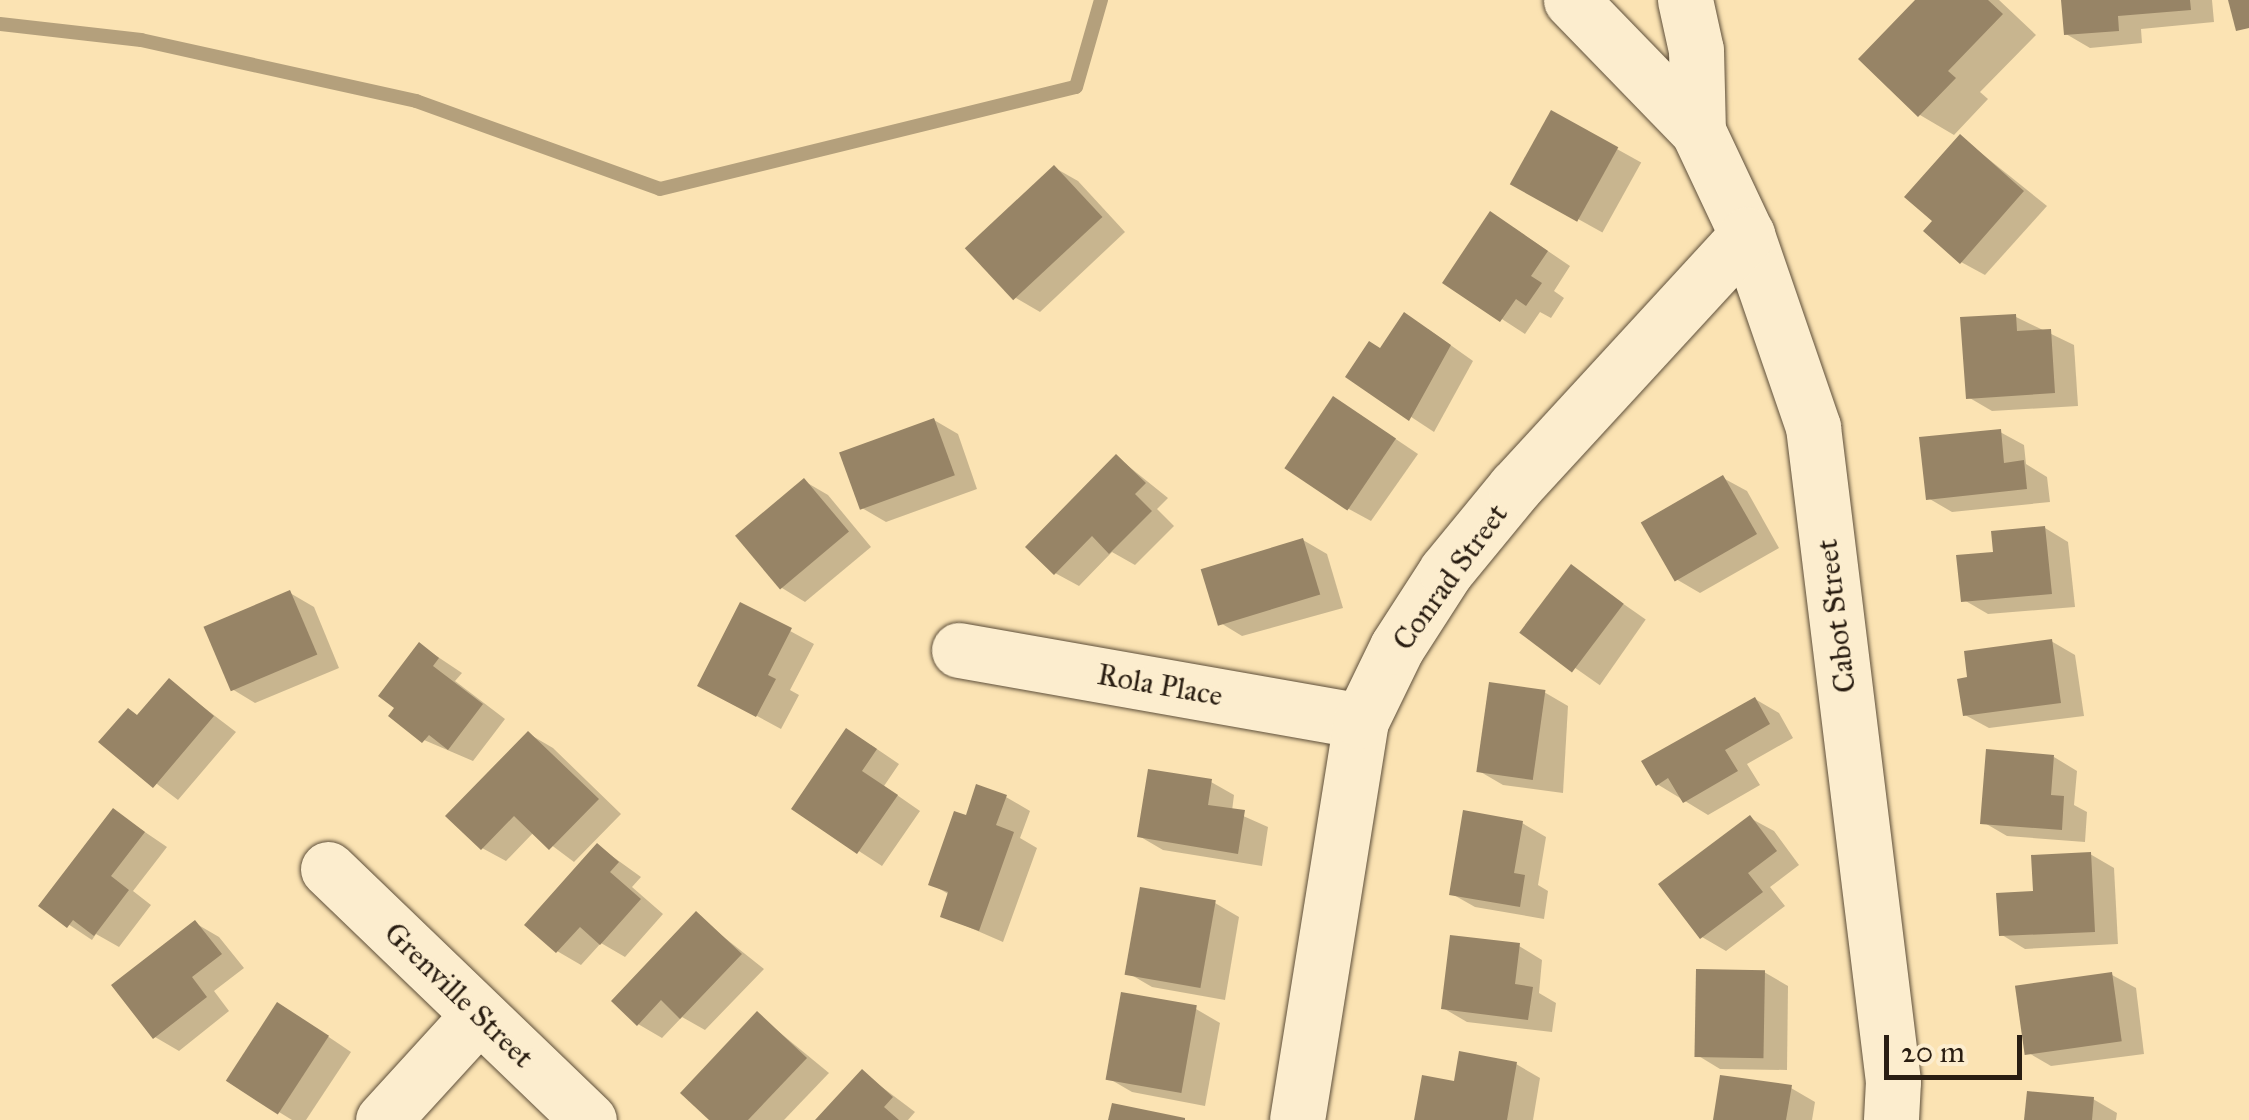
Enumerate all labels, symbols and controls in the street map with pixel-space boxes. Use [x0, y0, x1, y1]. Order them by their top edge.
street label: Conrad Street [1385, 497, 1515, 657]
street label: Cabot Street [1809, 537, 1863, 695]
street label: Rola Place [1095, 656, 1225, 714]
street label: Grenville Street [377, 915, 541, 1075]
scale bar [1889, 1015, 2026, 1077]
text: 20 m [1901, 1034, 1965, 1070]

